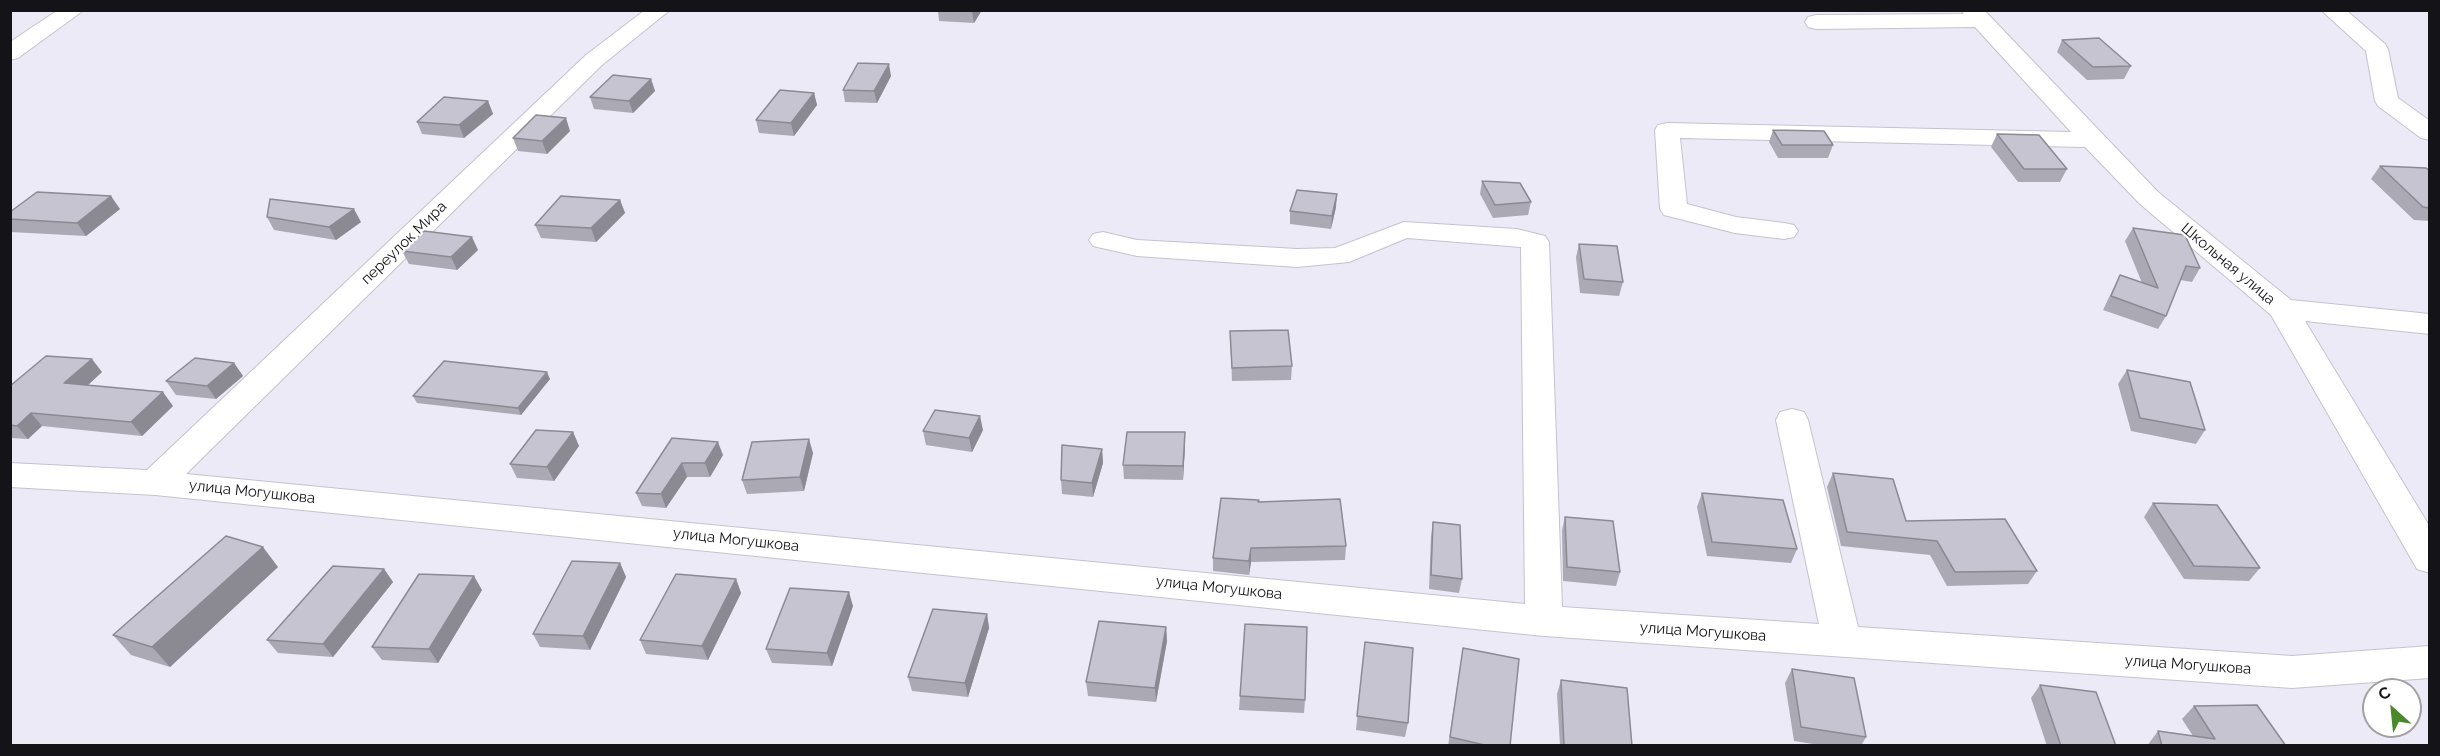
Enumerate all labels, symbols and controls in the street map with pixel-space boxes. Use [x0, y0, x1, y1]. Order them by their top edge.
street label: переулок Мира [358, 198, 450, 288]
street label: Школьная улица [2177, 219, 2279, 309]
street label: улица Могушкова [188, 476, 316, 508]
street label: улица Могушкова [672, 524, 800, 556]
street label: улица Могушкова [1155, 572, 1283, 604]
street label: улица Могушкова [1639, 619, 1767, 645]
street label: улица Могушкова [2124, 652, 2252, 678]
north arrow [2362, 678, 2422, 738]
text: С [2375, 682, 2394, 704]

